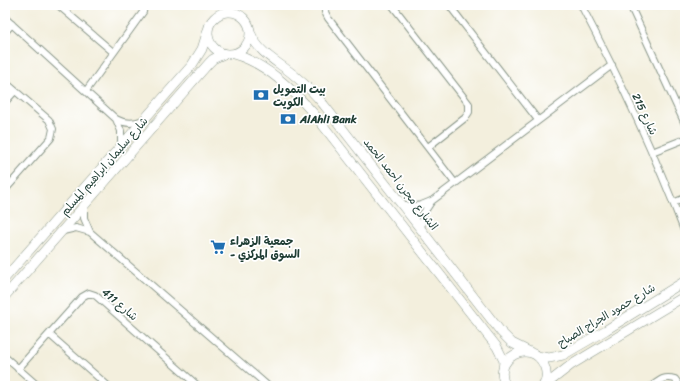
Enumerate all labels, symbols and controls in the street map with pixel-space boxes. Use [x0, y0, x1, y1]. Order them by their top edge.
place label: بيت التمويل الكويت [273, 80, 326, 112]
bank icon: بيت التمويل الكويت [252, 86, 270, 104]
street label: شارع 215 [627, 90, 663, 138]
bank icon: AlAhli Bank [279, 110, 297, 128]
place label: AlAhli Bank [299, 110, 357, 129]
street label: شارع سليمان ابراهيم المسلم [56, 112, 153, 220]
street label: الشارع مجرن أحمد الحمد [358, 134, 443, 235]
place label: جمعية الزهراء - السوق المركزي [230, 232, 300, 264]
supermarket icon: جمعية الزهراء - السوق المركزي [209, 238, 227, 256]
street label: شارع حمود الجراح الصباح [553, 278, 659, 352]
street label: شارع 411 [97, 283, 142, 326]

